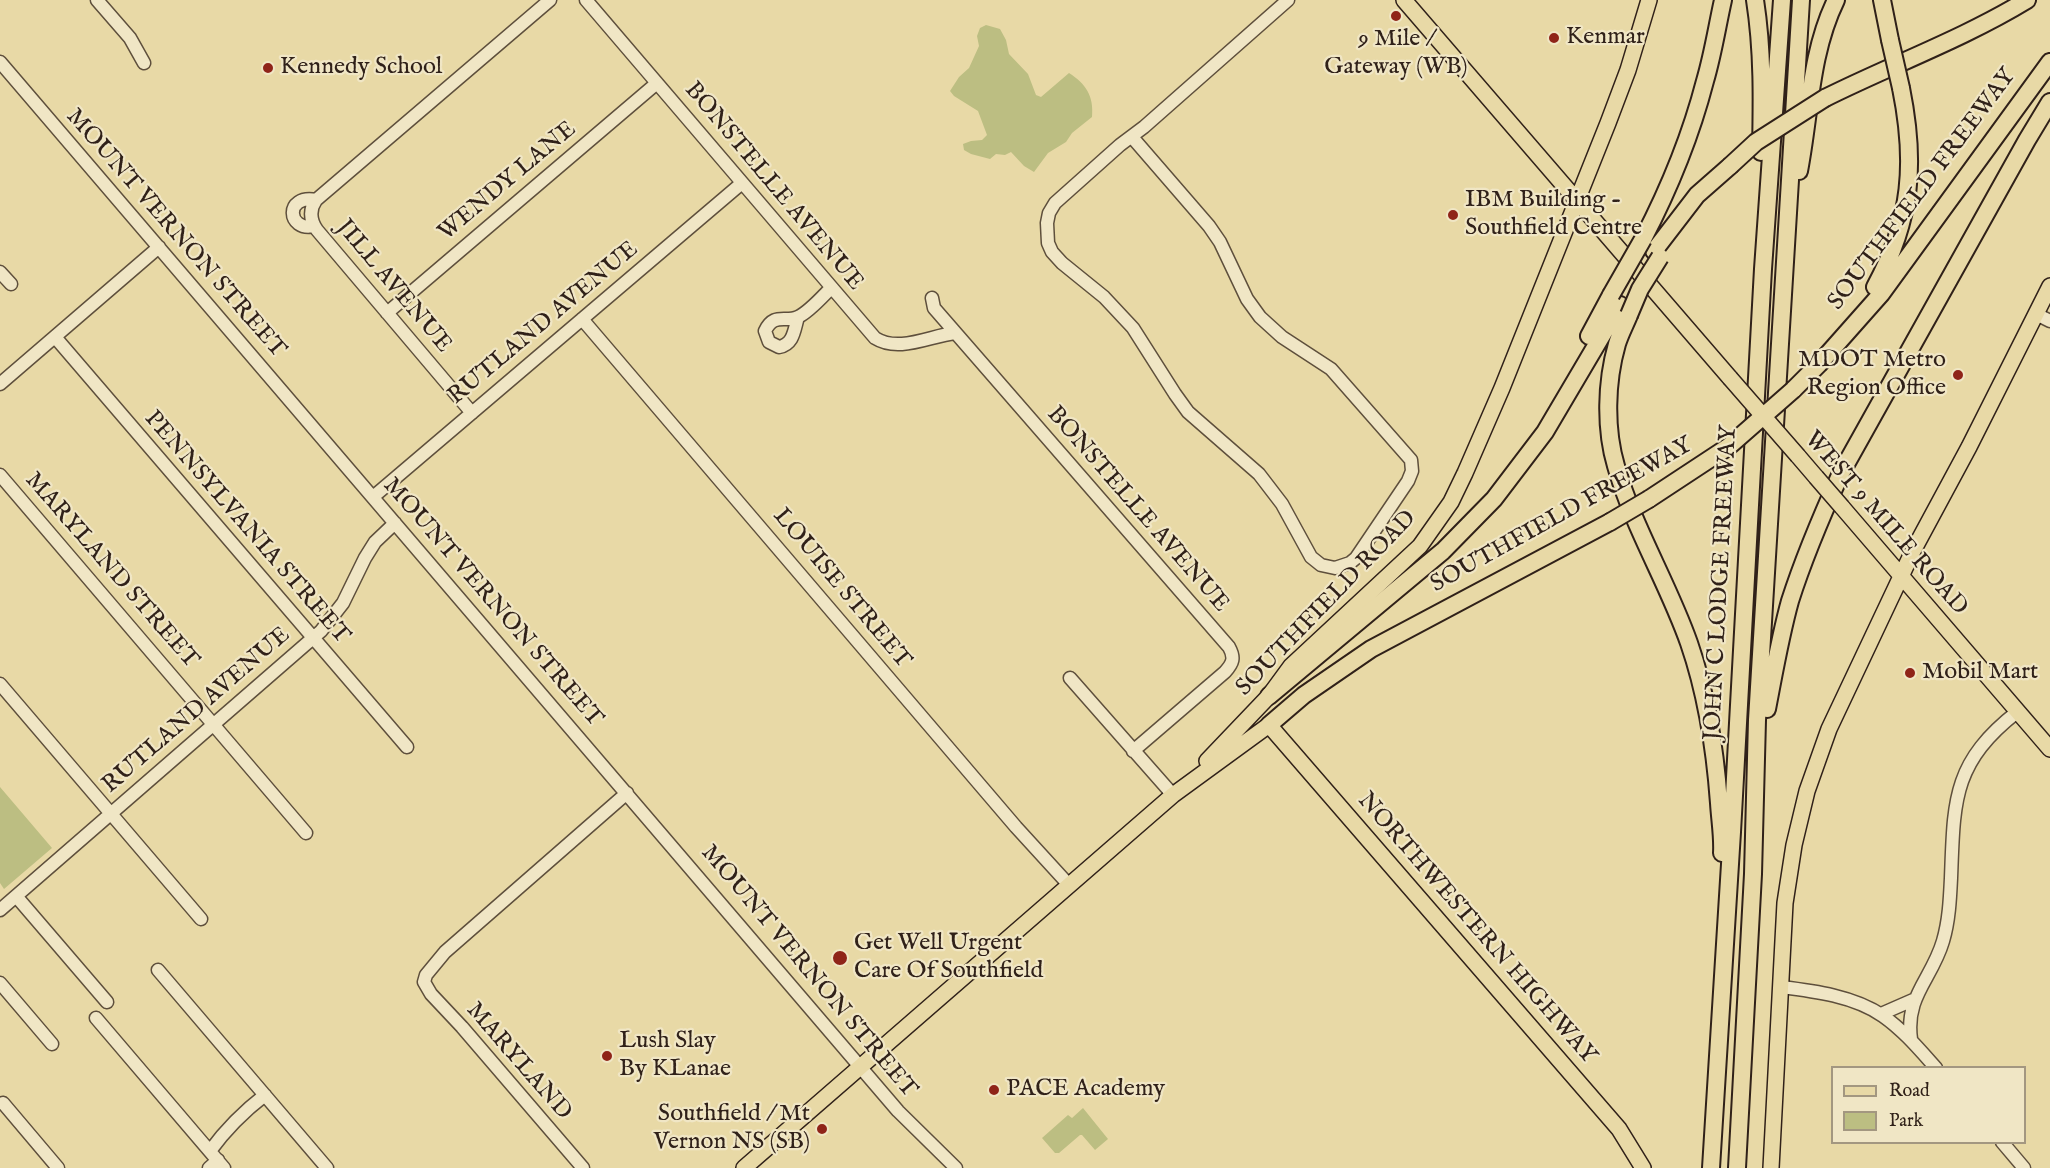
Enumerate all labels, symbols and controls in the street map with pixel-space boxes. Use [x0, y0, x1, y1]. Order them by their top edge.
marker: 9 Mile / Gateway (WB) [1389, 9, 1403, 23]
place label: Kenmar [1566, 24, 1645, 52]
place label: 9 Mile / Gateway (WB) [1324, 26, 1468, 82]
marker: Kenmar [1547, 31, 1561, 45]
place label: Kennedy School [280, 54, 442, 82]
marker: Kennedy School [261, 61, 275, 75]
street label: SOUTHFIELD FREEWAY [1823, 64, 2023, 316]
street label: BONSTELLE AVENUE [677, 77, 869, 297]
street label: MOUNT VERNON STREET [59, 103, 291, 365]
street label: WENDY LANE [433, 116, 583, 248]
place label: IBM Building - Southfield Centre [1465, 187, 1642, 243]
marker: IBM Building - Southfield Centre [1446, 208, 1460, 222]
street label: JILL AVENUE [329, 215, 457, 359]
street label: RUTLAND AVENUE [443, 236, 645, 412]
place label: MDOT Metro Region Office [1798, 347, 1946, 403]
marker: MDOT Metro Region Office [1951, 368, 1965, 382]
street label: BONSTELLE AVENUE [1040, 401, 1234, 619]
street label: PENNSYLVANIA STREET [137, 406, 355, 650]
street label: JOHN C LODGE FREEWAY [1699, 425, 1745, 741]
street label: WEST 9 MILE ROAD [1797, 426, 1973, 622]
street label: SOUTHFIELD FREEWAY [1426, 432, 1698, 600]
street label: MARYLAND STREET [18, 467, 204, 675]
street label: MOUNT VERNON STREET [376, 472, 608, 734]
street label: LOUISE STREET [766, 503, 916, 675]
street label: SOUTHFIELD ROAD [1231, 505, 1423, 703]
street label: RUTLAND AVENUE [97, 622, 297, 800]
place label: Mobil Mart [1922, 659, 2038, 687]
marker: Mobil Mart [1903, 666, 1917, 680]
street label: NORTHWESTERN HIGHWAY [1350, 787, 1602, 1071]
street label: MOUNT VERNON STREET [694, 840, 922, 1104]
place label: Get Well Urgent Care Of Southfield [854, 930, 1043, 986]
marker: Get Well Urgent Care Of Southfield [831, 949, 849, 967]
street label: MARYLAND [459, 997, 577, 1127]
place label: Lush Slay By KLanae [619, 1028, 731, 1084]
marker: Lush Slay By KLanae [600, 1049, 614, 1063]
legend [1831, 1066, 2026, 1144]
place label: PACE Academy [1006, 1076, 1165, 1104]
text: Road [1889, 1080, 1930, 1103]
marker: PACE Academy [987, 1083, 1001, 1097]
place label: Southfield / Mt Vernon NS (SB) [654, 1101, 810, 1157]
text: Park [1889, 1110, 1923, 1133]
marker: Southfield / Mt Vernon NS (SB) [815, 1122, 829, 1136]

